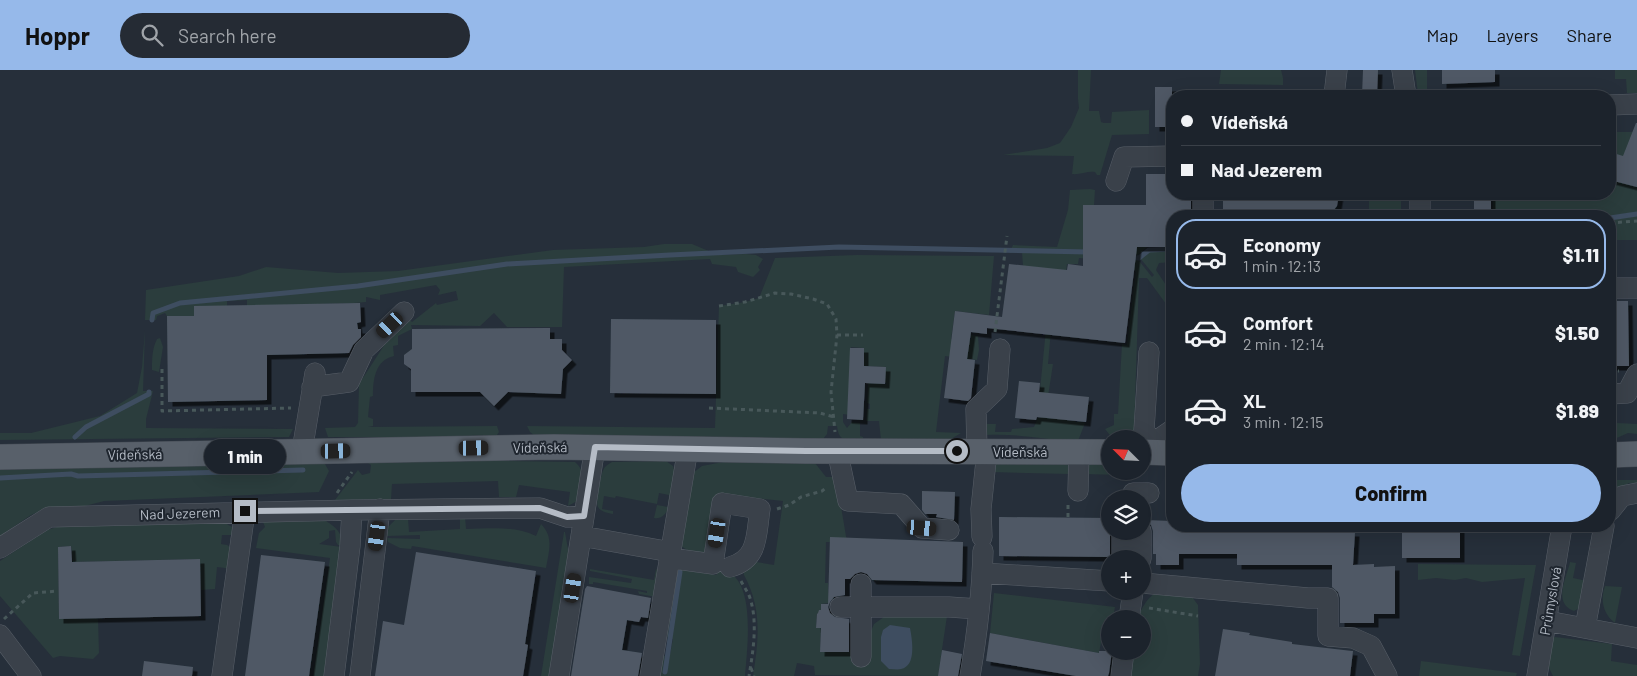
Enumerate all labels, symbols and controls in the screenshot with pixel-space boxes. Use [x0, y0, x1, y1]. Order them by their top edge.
search box [120, 13, 470, 58]
text: Hoppr [25, 21, 90, 50]
icon: search [138, 21, 166, 49]
text: Search here [178, 24, 277, 47]
text: Map [1426, 24, 1458, 46]
text: Layers [1486, 24, 1539, 46]
text: Share [1567, 24, 1612, 46]
text: Vídeňská [1211, 110, 1288, 133]
text: Nad Jezerem [1211, 158, 1322, 181]
icon: car [1183, 232, 1228, 277]
text: Economy [1243, 233, 1321, 256]
text: $1.11 [1563, 243, 1599, 266]
text: 1 min · 12:13 [1243, 256, 1321, 275]
car [373, 309, 406, 341]
icon: car [1183, 310, 1228, 355]
text: Comfort [1243, 311, 1313, 334]
text: $1.50 [1555, 321, 1599, 344]
text: 2 min · 12:14 [1243, 334, 1325, 353]
icon: car [1183, 388, 1228, 433]
text: XL [1243, 389, 1266, 412]
text: $1.89 [1556, 399, 1599, 422]
text: 3 min · 12:15 [1243, 412, 1324, 431]
north arrow [1101, 430, 1151, 480]
map controls [1101, 430, 1151, 660]
callout: 1 min [204, 438, 286, 474]
street label: Vídeňská [513, 438, 567, 456]
car [458, 440, 489, 456]
route start [946, 440, 968, 462]
car [320, 443, 351, 459]
street label: Vídeňská [993, 443, 1047, 460]
street label: Vídeňská [108, 445, 162, 463]
text: 1 min [227, 447, 263, 466]
button: Confirm [1181, 464, 1601, 522]
button: layers [1101, 490, 1151, 540]
route end [234, 500, 256, 522]
street label: Nad Jezerem [140, 503, 220, 523]
car [707, 517, 726, 549]
car [906, 519, 937, 537]
car [367, 520, 386, 552]
button: + [1101, 550, 1151, 600]
street label: Průmyslová [1536, 565, 1564, 637]
car [563, 572, 582, 604]
button: − [1101, 610, 1151, 660]

